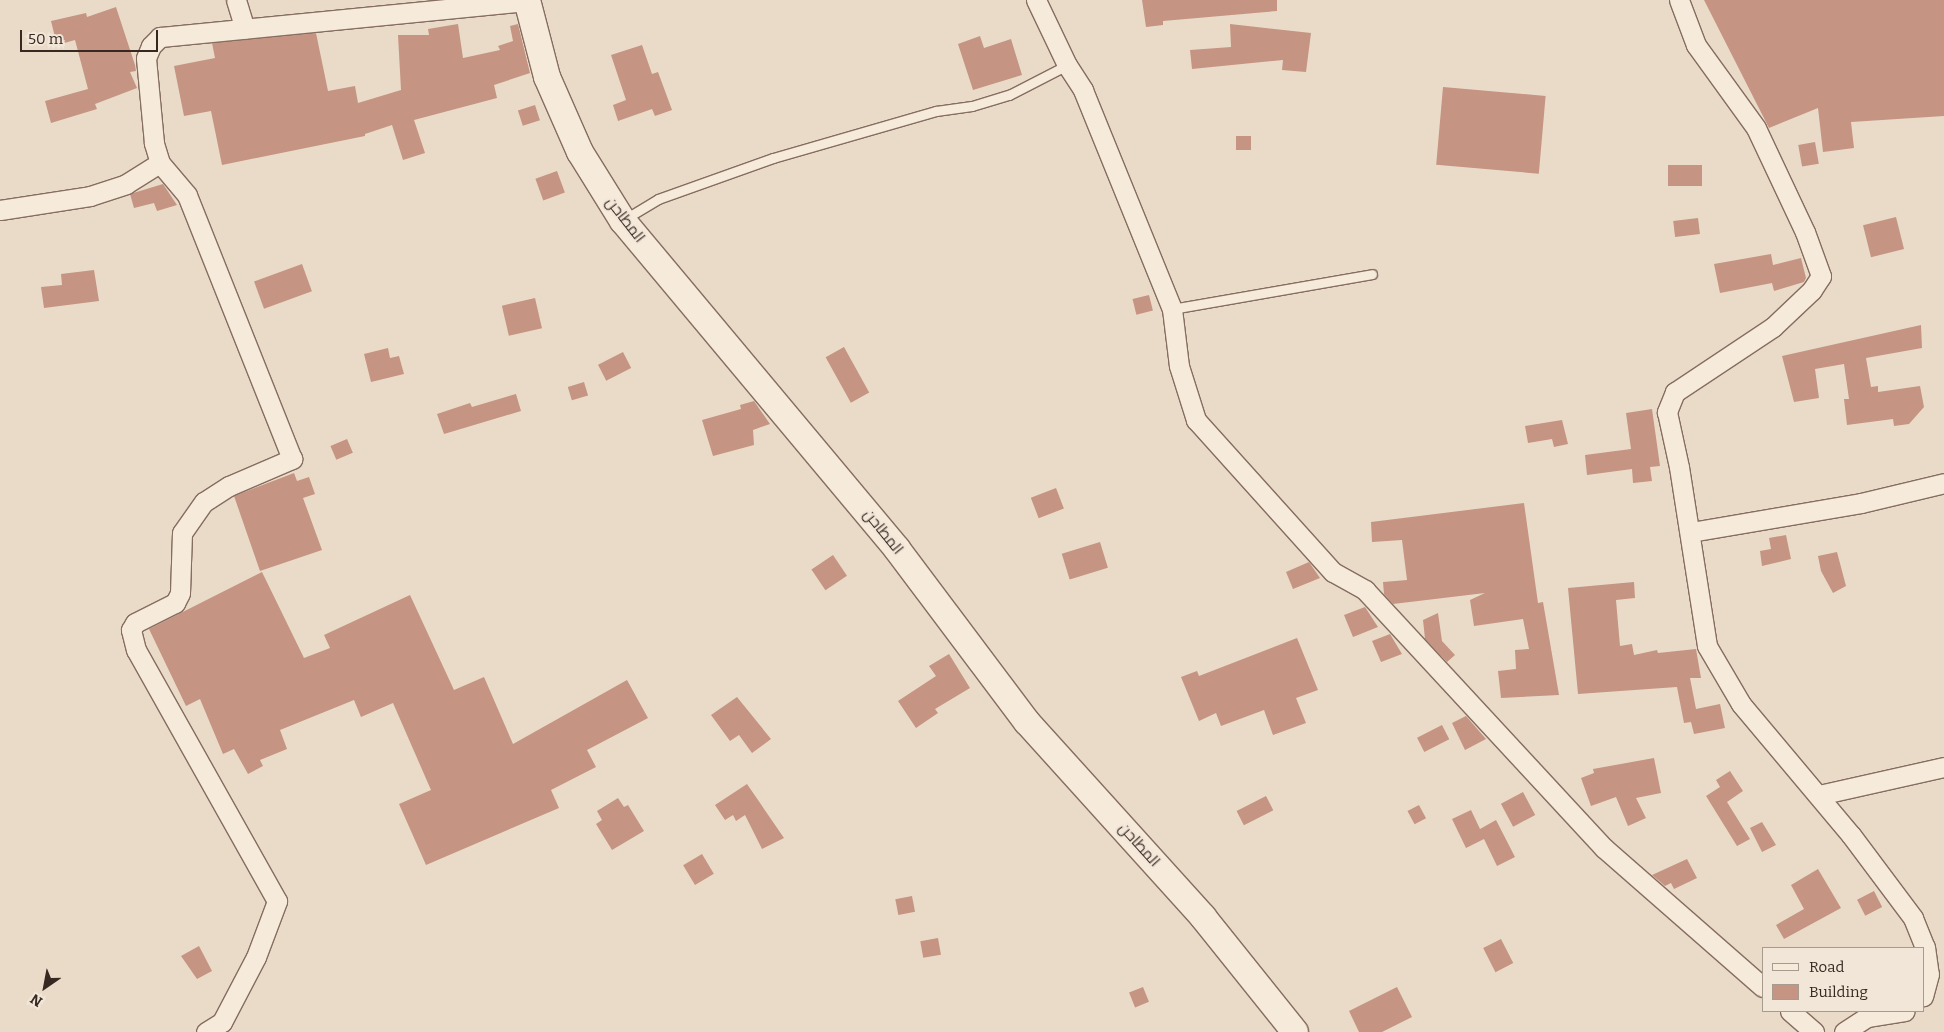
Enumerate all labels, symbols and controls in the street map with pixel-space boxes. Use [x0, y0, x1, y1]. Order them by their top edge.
scale bar [22, 20, 160, 52]
text: 50 m [28, 30, 63, 48]
street label: المطاحن [602, 194, 648, 246]
street label: المطاحن [859, 506, 907, 558]
street label: المطاحن [1115, 819, 1163, 871]
legend [1762, 947, 1924, 1012]
text: Road [1809, 958, 1844, 976]
north arrow [20, 962, 70, 1012]
text: Building [1809, 983, 1868, 1001]
text: N [27, 990, 46, 1010]

